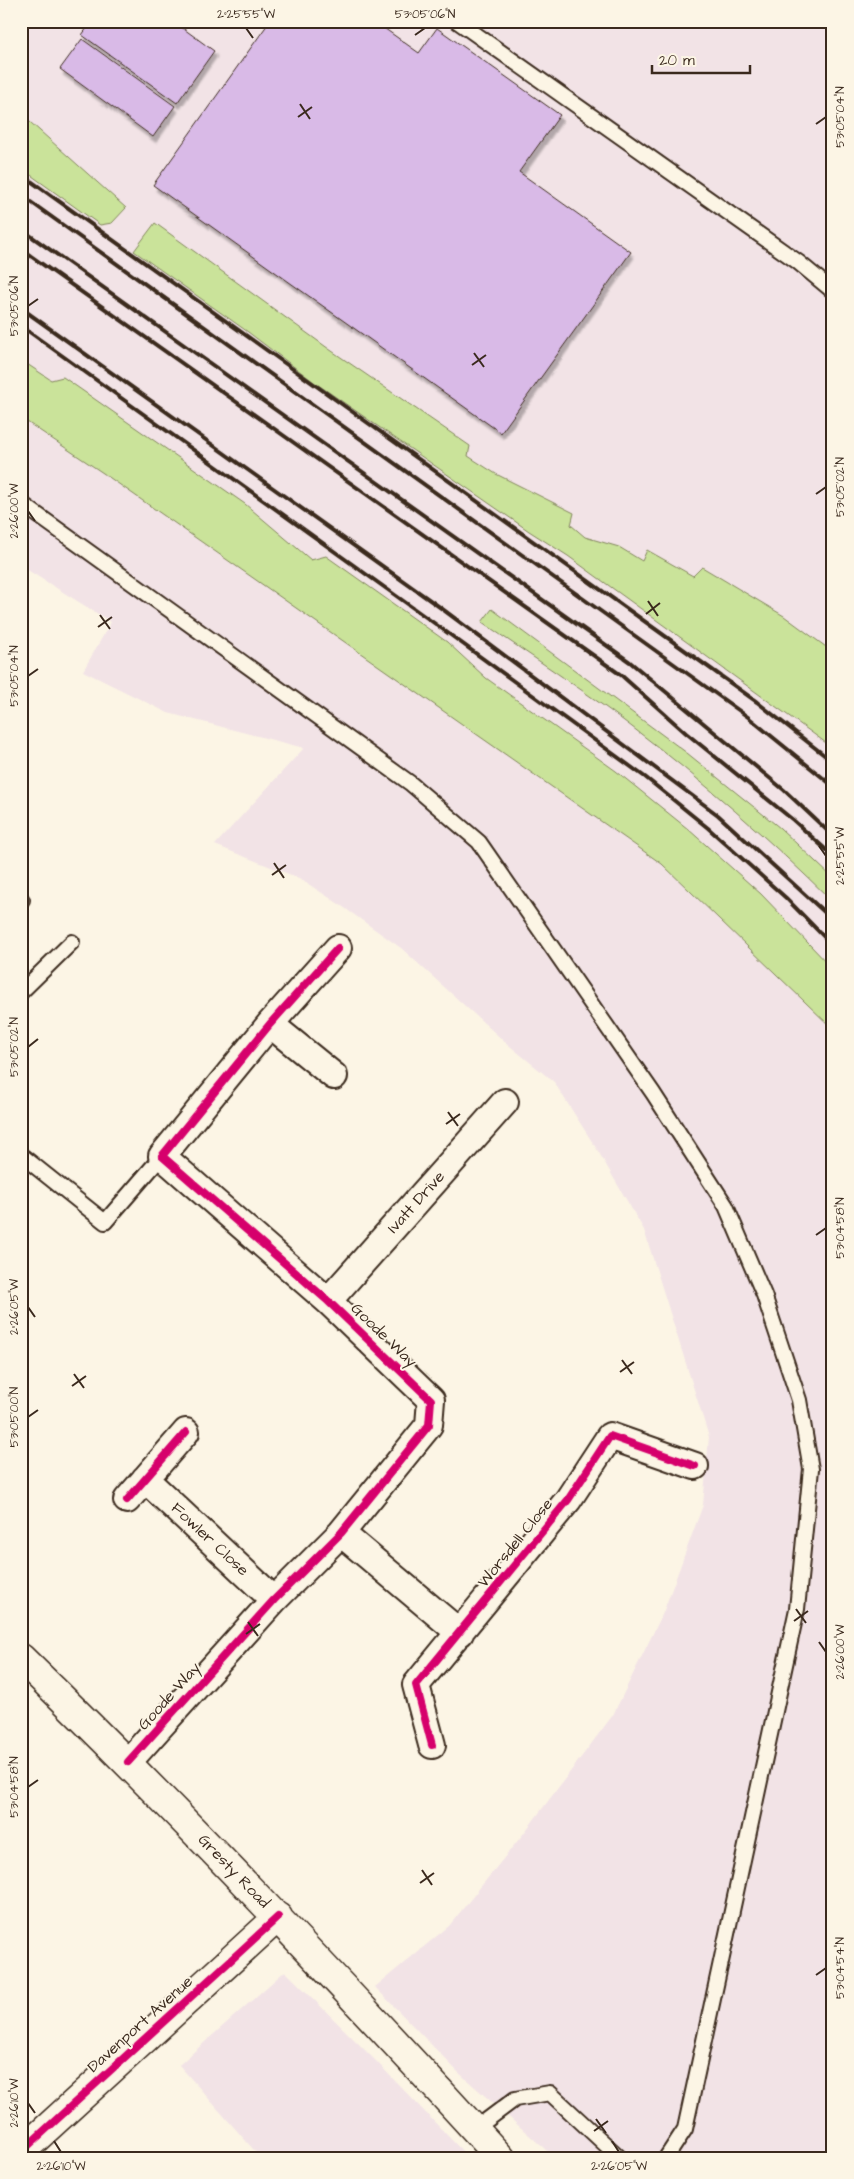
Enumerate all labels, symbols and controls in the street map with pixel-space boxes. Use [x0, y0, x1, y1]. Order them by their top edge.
text: 2°25'55"W [217, 6, 276, 23]
text: 53°05'06"N [395, 6, 456, 23]
scale bar [652, 42, 749, 74]
text: 20 m [659, 50, 695, 71]
text: 53°05'04"N [832, 86, 849, 148]
text: 53°05'06"N [6, 275, 23, 336]
text: 53°05'02"N [832, 457, 849, 517]
text: 2°26'00"W [6, 483, 23, 539]
text: 53°05'04"N [6, 645, 23, 707]
text: 2°25'55"W [832, 826, 849, 885]
text: 53°05'02"N [6, 1017, 23, 1077]
street label: Ivatt Drive [382, 1166, 450, 1238]
text: 53°04'58"N [832, 1197, 849, 1259]
text: 2°26'05"W [6, 1278, 23, 1335]
street label: Goode Way [345, 1298, 422, 1373]
text: 53°05'00"N [6, 1386, 23, 1447]
street label: Worsdell Close [472, 1494, 558, 1592]
street label: Fowler Close [166, 1497, 254, 1581]
text: 2°26'00"W [832, 1624, 849, 1680]
street label: Goode Way [133, 1657, 206, 1735]
text: 53°04'58"N [6, 1756, 23, 1818]
street label: Gresty Road [192, 1829, 275, 1914]
text: 53°04'54"N [832, 1937, 849, 1999]
street label: Davenport Avenue [82, 1970, 198, 2077]
text: 2°26'10"W [6, 2078, 23, 2128]
text: 2°26'10"W [36, 2158, 86, 2175]
text: 2°26'05"W [591, 2158, 648, 2175]

